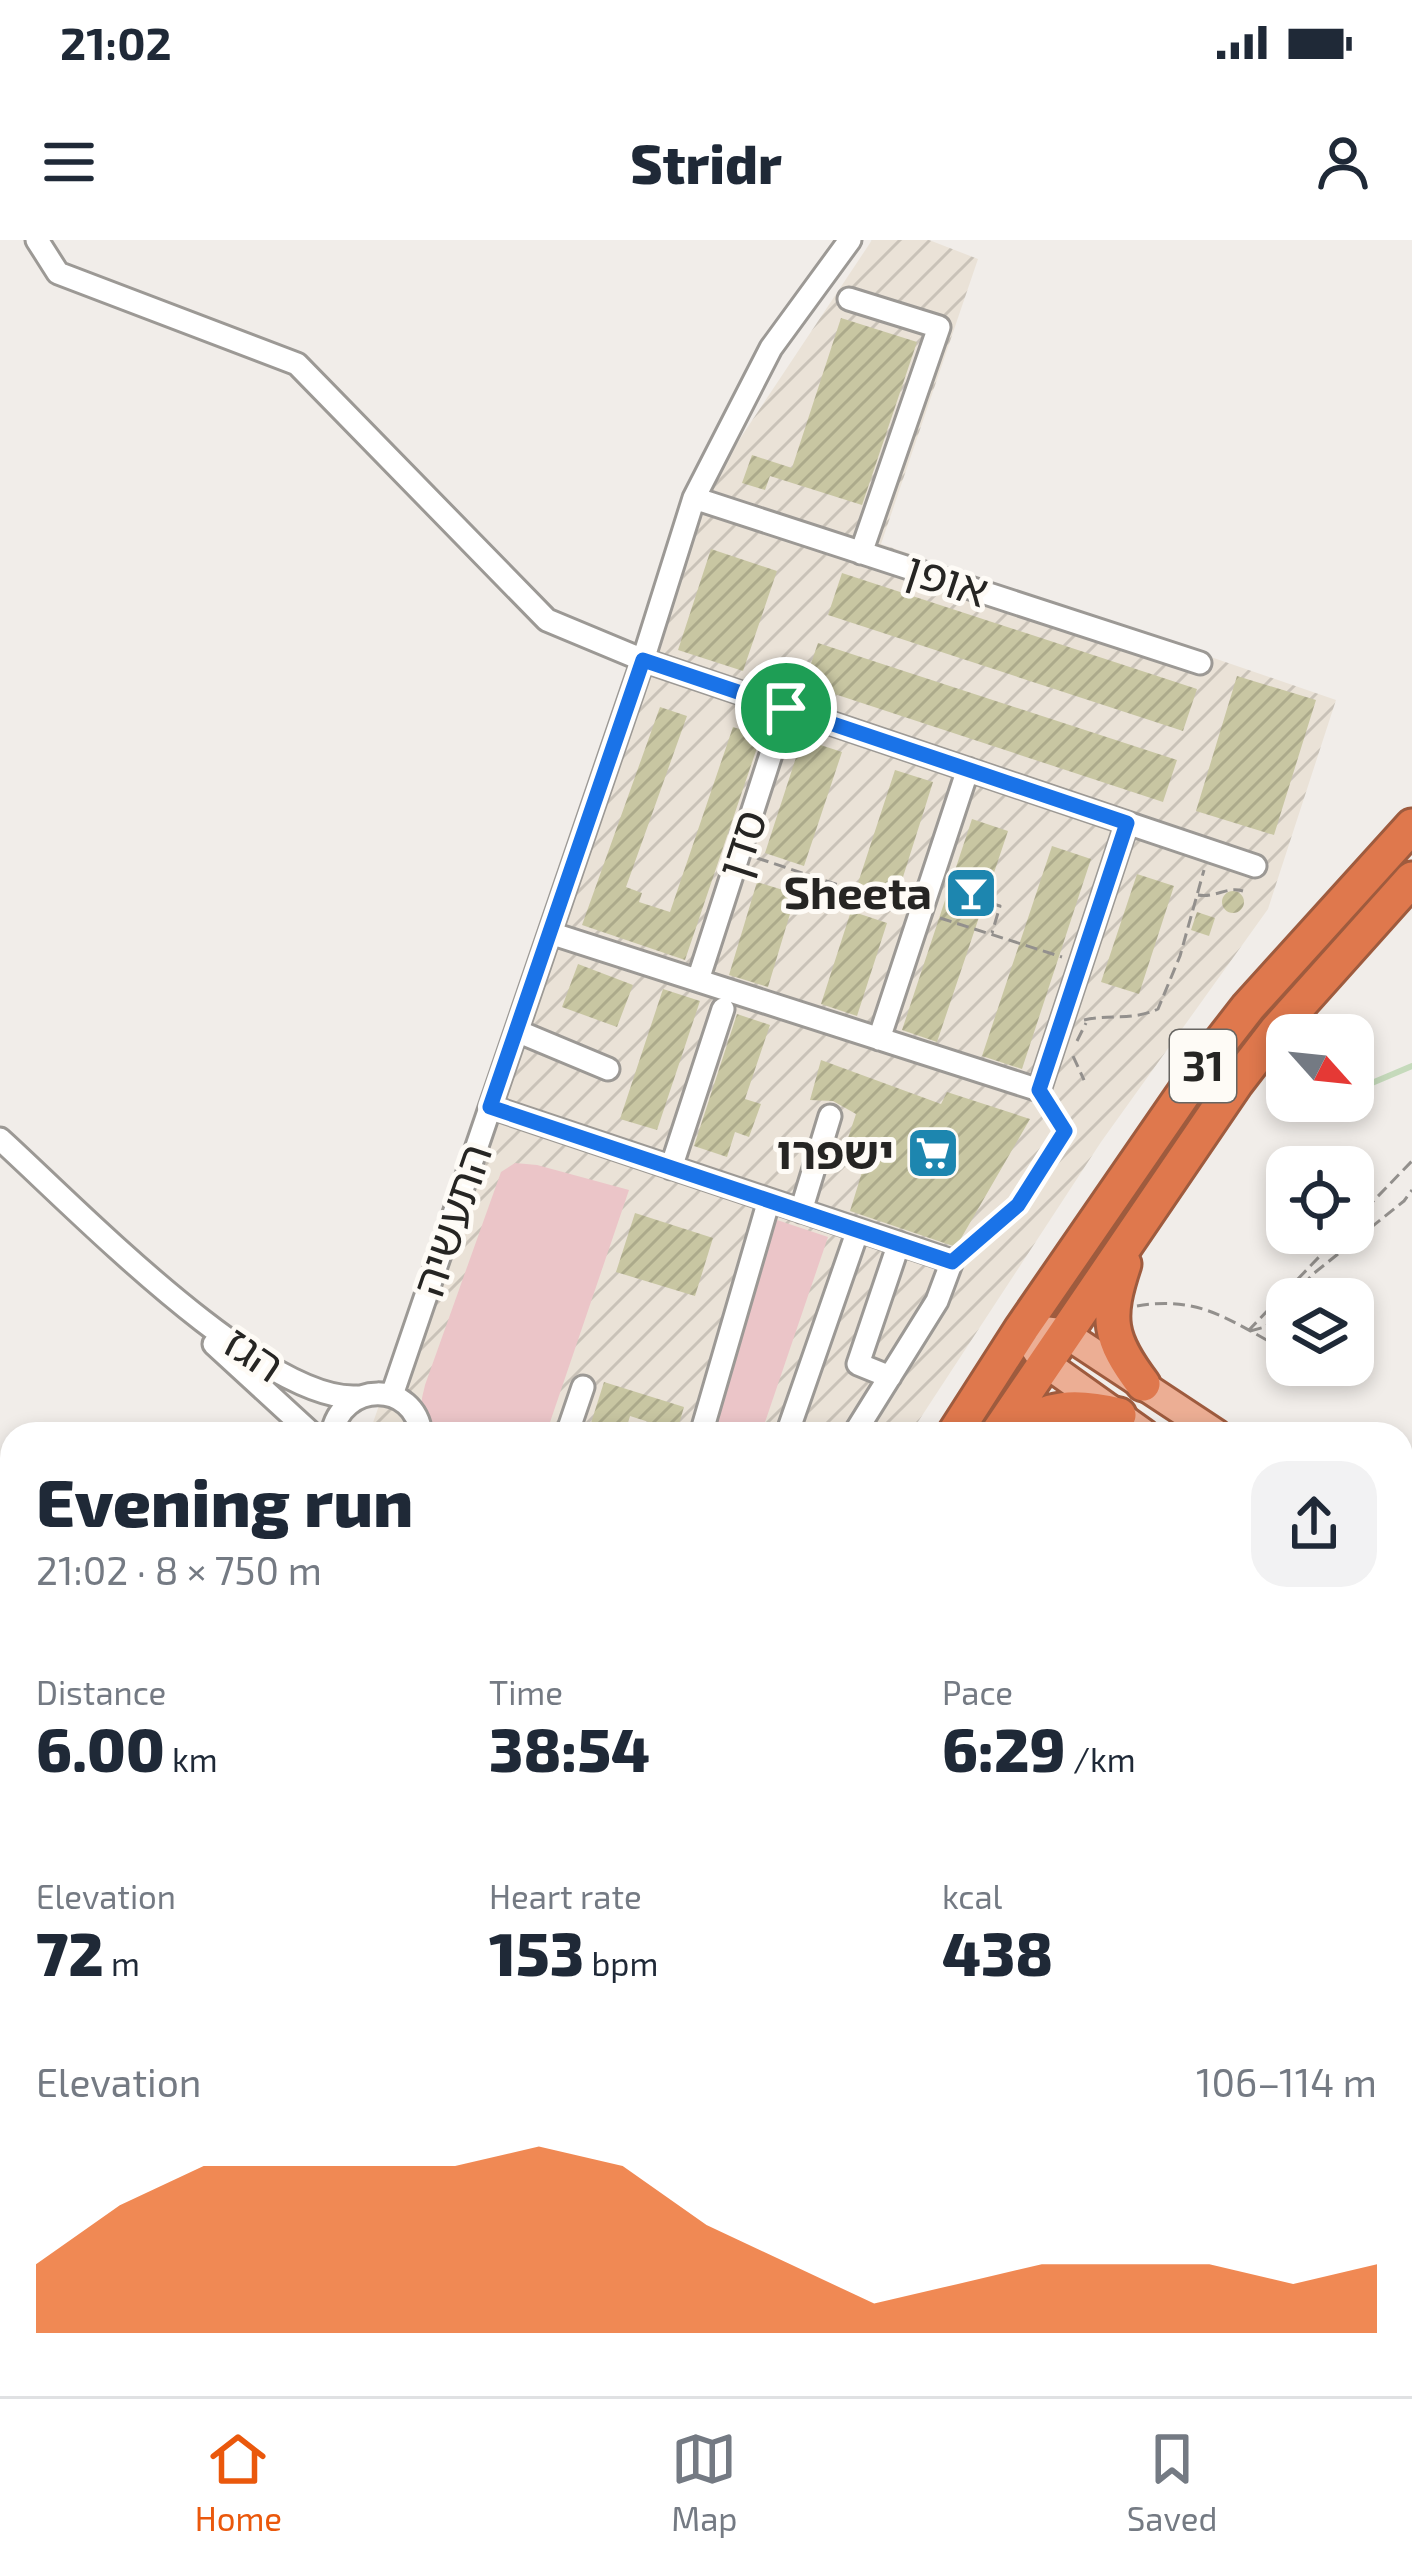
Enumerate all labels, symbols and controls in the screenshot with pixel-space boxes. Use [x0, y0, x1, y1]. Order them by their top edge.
text: 21:02 [60, 15, 172, 69]
icon: menu [36, 129, 102, 195]
icon: person [1310, 129, 1376, 195]
text: Stridr [630, 130, 782, 195]
street label: אופן [900, 540, 995, 617]
pin [735, 657, 837, 759]
icon: arrive [753, 675, 819, 741]
street label: סדן [704, 803, 776, 884]
place label: Sheeta [784, 864, 932, 918]
bar icon: Sheeta [943, 865, 999, 921]
north arrow [1266, 1014, 1374, 1122]
map controls [1266, 1014, 1374, 1386]
road number: 31 [1170, 1030, 1236, 1102]
place label: ישפרו [776, 1124, 894, 1178]
supermarket icon: ישפרו [905, 1125, 961, 1181]
street label: התעשיה [399, 1136, 501, 1303]
button: locate [1266, 1146, 1374, 1254]
button: layers [1266, 1278, 1374, 1386]
street label: הגז [215, 1313, 295, 1391]
text: Evening run [36, 1461, 413, 1540]
button: share [1251, 1461, 1377, 1587]
text: 21:02 · 8 × 750 m [36, 1546, 322, 1593]
text: Distance [36, 1672, 166, 1712]
text: Time [489, 1672, 563, 1712]
text: Pace [942, 1672, 1013, 1712]
text: 6.00 [36, 1712, 165, 1784]
text: 38:54 [489, 1712, 650, 1784]
text: 6:29 [942, 1712, 1066, 1784]
text: km [165, 1739, 218, 1779]
text: /km [1066, 1739, 1136, 1779]
text: Elevation [36, 1876, 176, 1916]
text: Heart rate [489, 1876, 642, 1916]
text: kcal [942, 1876, 1002, 1916]
text: 72 [36, 1916, 104, 1988]
text: 153 [489, 1916, 584, 1988]
text: 438 [942, 1916, 1053, 1988]
text: m [104, 1943, 140, 1983]
text: bpm [584, 1943, 658, 1983]
text: Elevation [36, 2058, 201, 2105]
text: 106–114 m [1196, 2058, 1377, 2105]
tab: Home [195, 2426, 282, 2538]
tab: Map [671, 2426, 738, 2538]
tab: Saved [1127, 2426, 1217, 2538]

